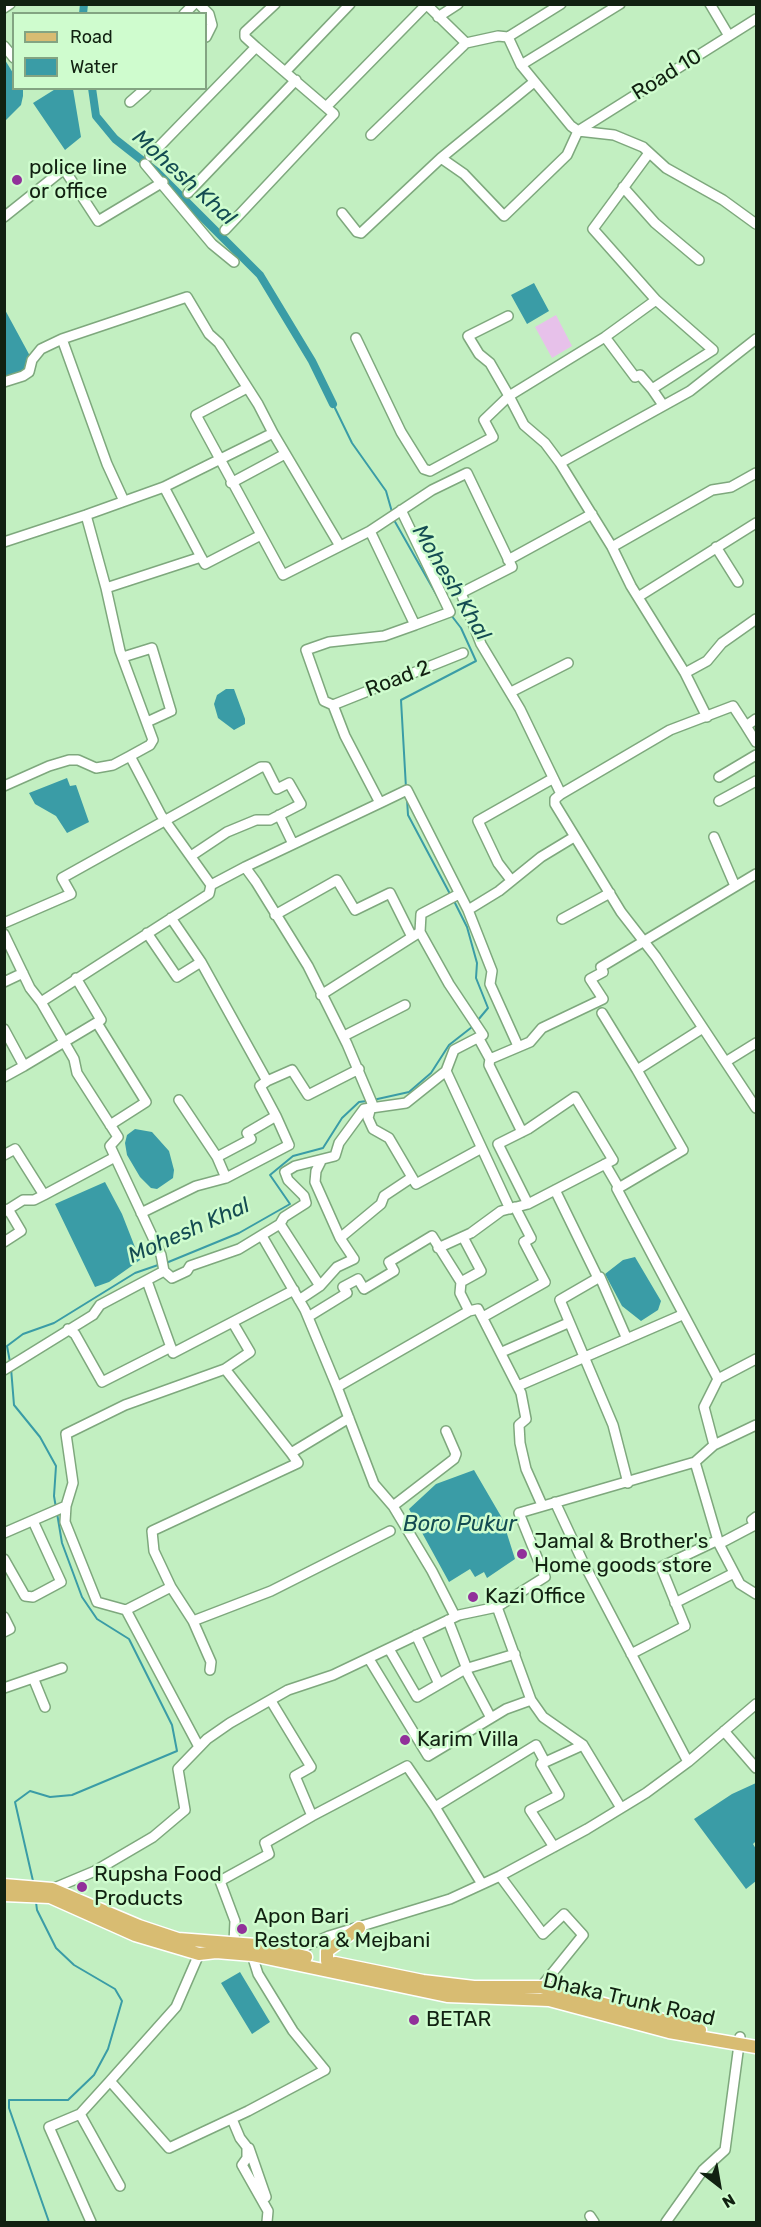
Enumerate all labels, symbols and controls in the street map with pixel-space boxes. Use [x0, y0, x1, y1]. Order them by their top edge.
legend [12, 12, 207, 90]
text: Road [70, 26, 113, 48]
street label: Road 10 [628, 44, 706, 106]
text: Water [70, 56, 118, 78]
water label: Mohesh Khal [127, 125, 241, 231]
place label: police line or office [29, 155, 127, 205]
marker: police line or office [10, 173, 24, 187]
water label: Mohesh Khal [406, 520, 496, 646]
street label: Road 2 [362, 655, 434, 703]
water label: Mohesh Khal [124, 1192, 254, 1270]
water label: Boro Pukur [403, 1512, 517, 1538]
place label: Jamal & Brother's Home goods store [534, 1529, 712, 1579]
marker: Jamal & Brother's Home goods store [515, 1547, 529, 1561]
place label: Kazi Office [485, 1584, 586, 1610]
marker: Kazi Office [466, 1590, 480, 1604]
place label: Karim Villa [417, 1727, 519, 1753]
marker: Karim Villa [398, 1733, 412, 1747]
place label: Rupsha Food Products [94, 1862, 222, 1912]
marker: Rupsha Food Products [75, 1880, 89, 1894]
place label: Apon Bari Restora & Mejbani [254, 1904, 430, 1954]
marker: Apon Bari Restora & Mejbani [235, 1922, 249, 1936]
street label: Dhaka Trunk Road [541, 1968, 717, 2032]
place label: BETAR [426, 2007, 491, 2033]
marker: BETAR [407, 2013, 421, 2027]
north arrow [689, 2155, 749, 2215]
text: N [719, 2190, 738, 2212]

